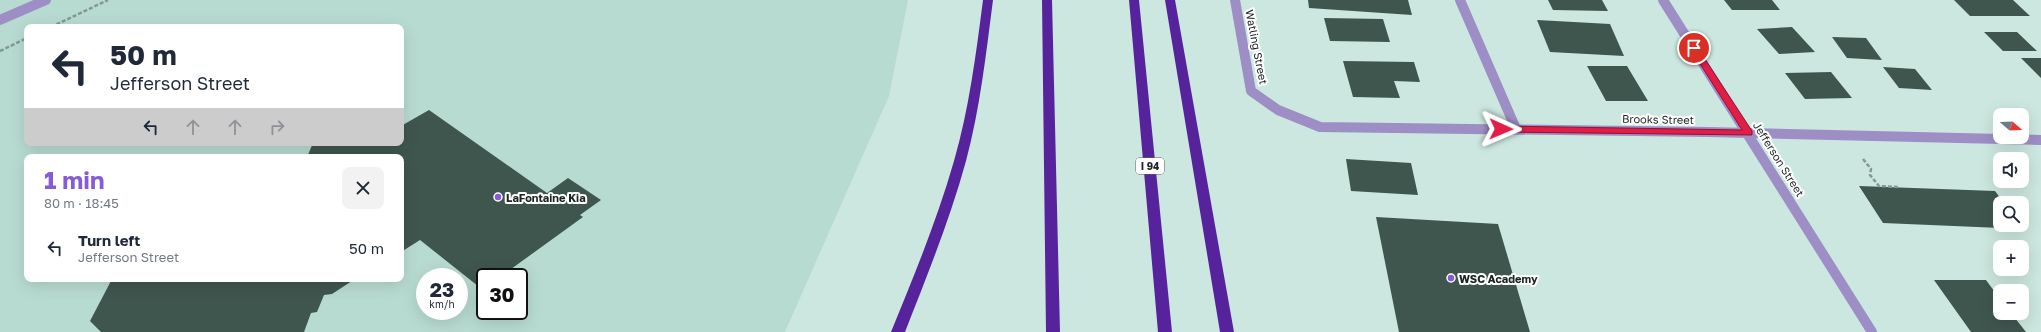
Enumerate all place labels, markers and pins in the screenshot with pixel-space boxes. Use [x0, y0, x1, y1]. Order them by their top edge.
pin [1677, 31, 1711, 65]
place label: LaFontaine Kia [506, 191, 586, 204]
marker: LaFontaine Kia [493, 192, 503, 202]
place label: WSC Academy [1459, 272, 1538, 285]
marker: WSC Academy [1446, 273, 1456, 283]

